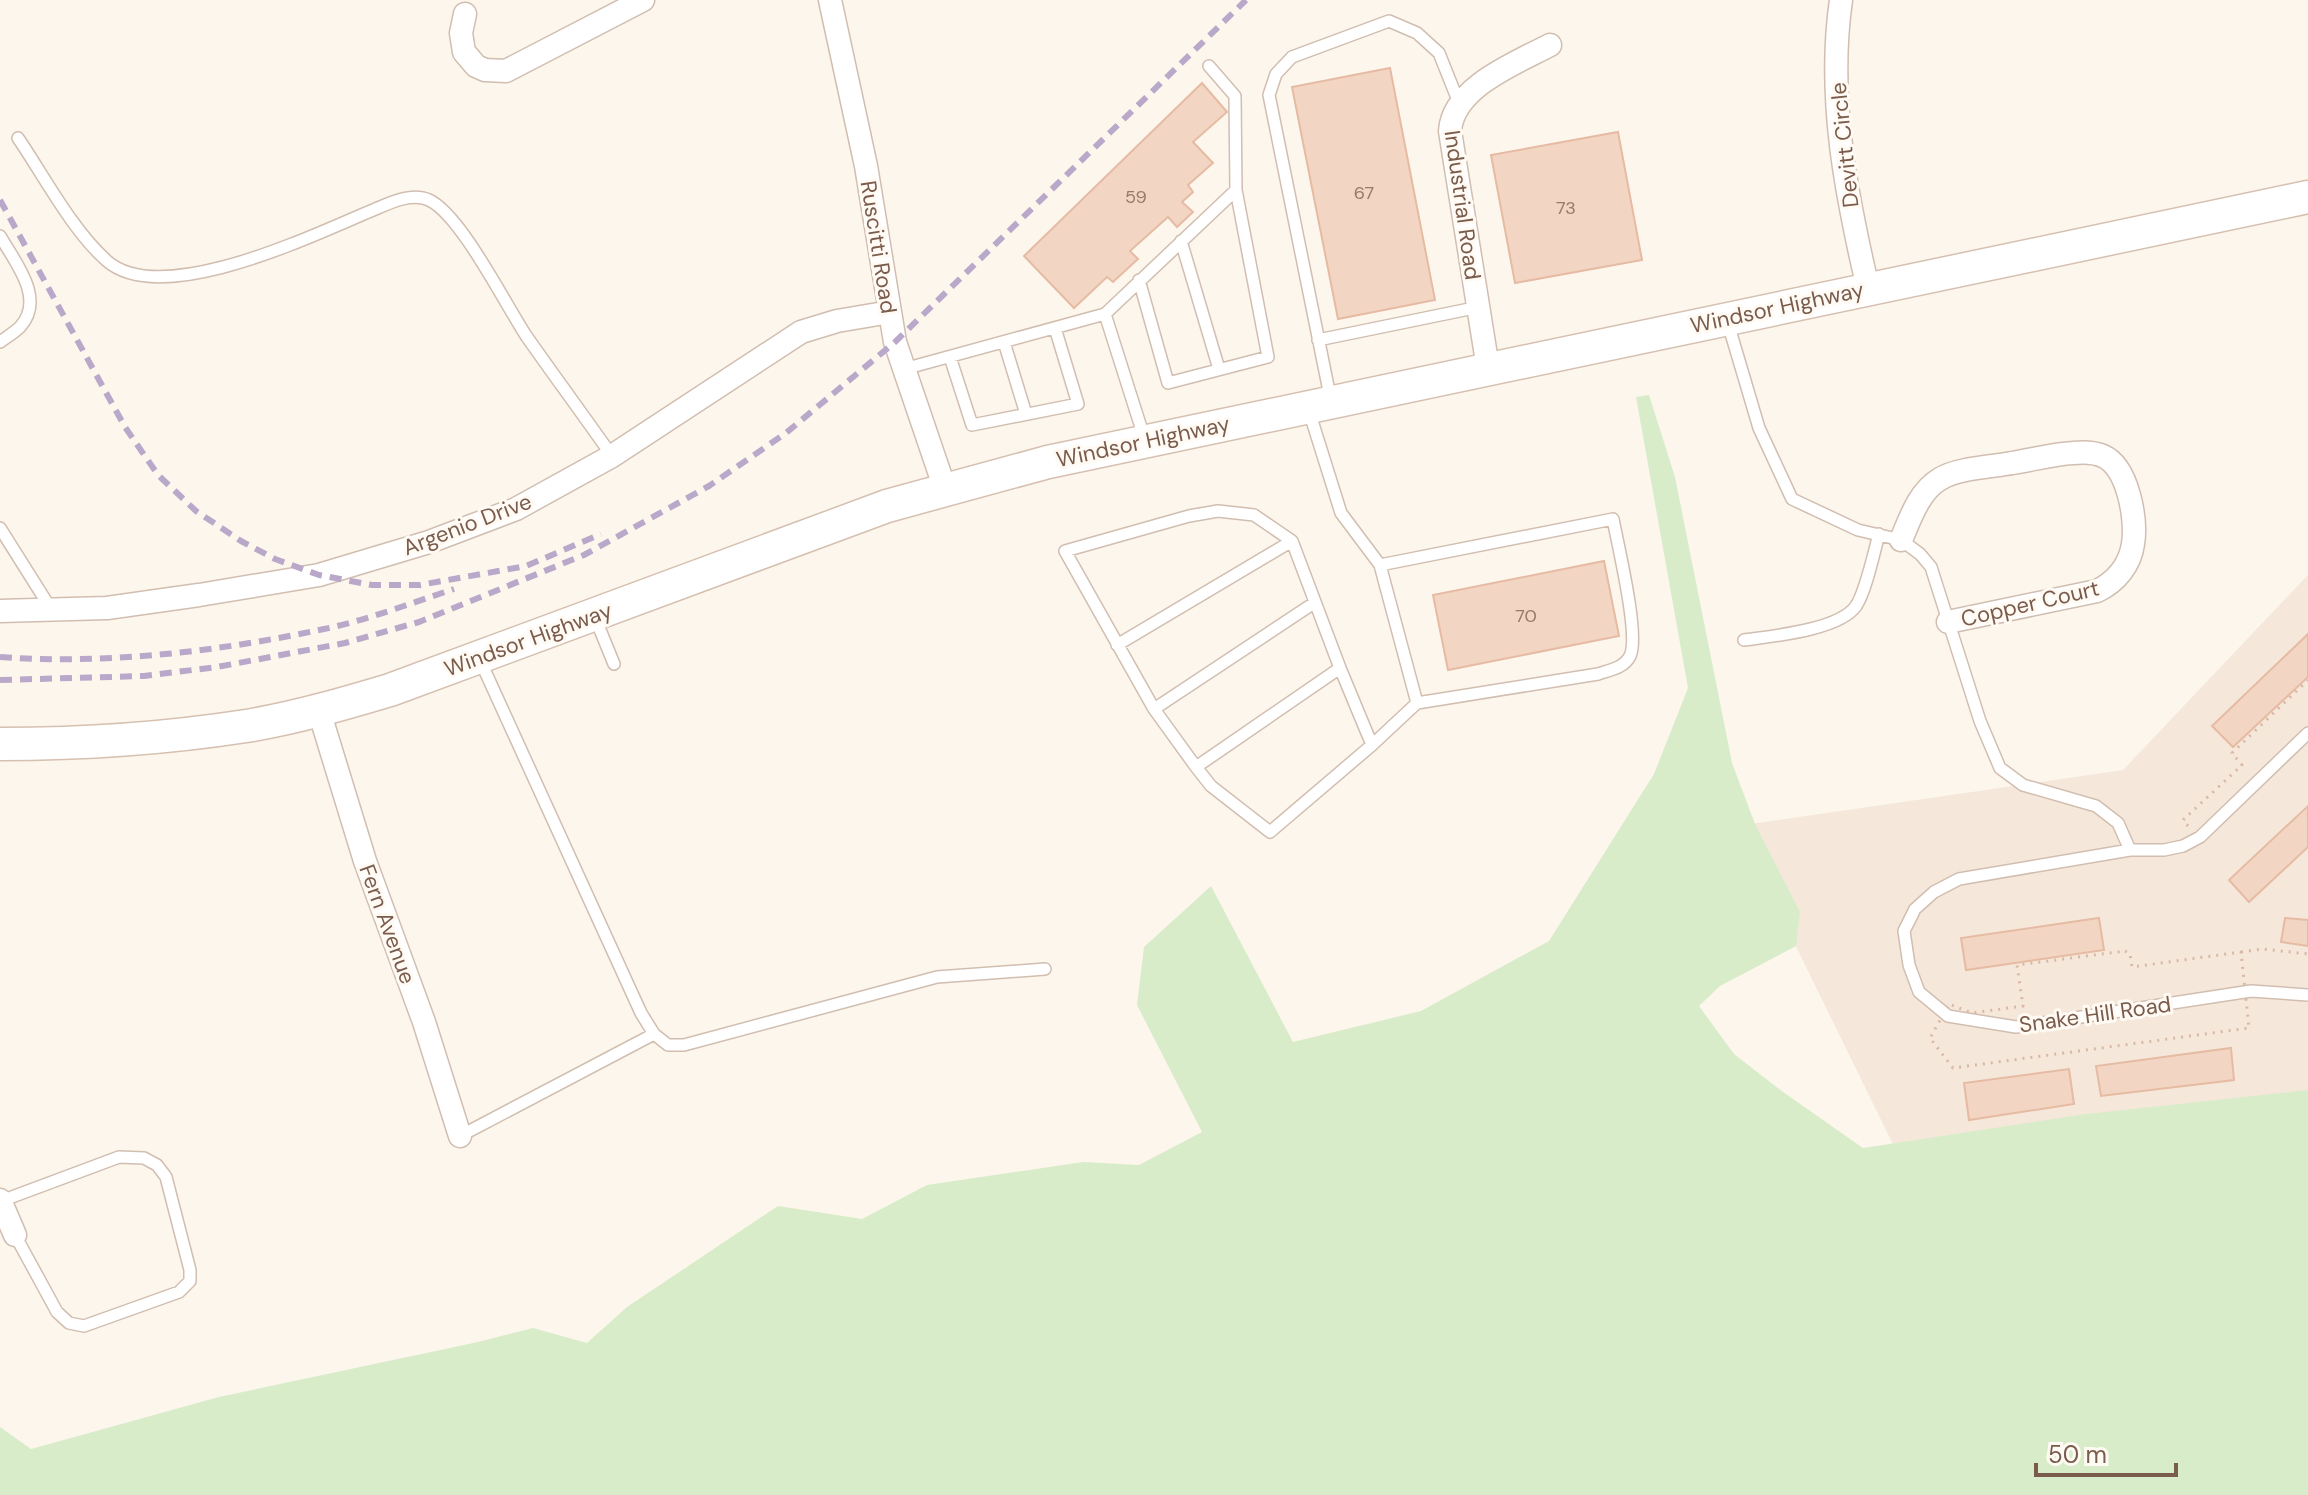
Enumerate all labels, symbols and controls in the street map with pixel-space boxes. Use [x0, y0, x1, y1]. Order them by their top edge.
street label: Devitt Circle [1823, 81, 1865, 209]
street label: Industrial Road [1438, 128, 1487, 282]
street label: Ruscitti Road [854, 179, 903, 316]
house number: 67 [1354, 181, 1374, 205]
house number: 59 [1125, 185, 1147, 209]
house number: 73 [1556, 196, 1576, 220]
street label: Windsor Highway [1688, 275, 1866, 340]
street label: Windsor Highway [1054, 409, 1232, 474]
street label: Argenio Drive [399, 487, 536, 562]
street label: Copper Court [1958, 573, 2102, 633]
street label: Windsor Highway [440, 596, 616, 683]
house number: 70 [1515, 604, 1537, 628]
street label: Fern Avenue [352, 860, 423, 988]
street label: Snake Hill Road [2017, 989, 2173, 1040]
scale bar [2036, 1427, 2176, 1477]
text: 50 m [2048, 1439, 2107, 1470]

